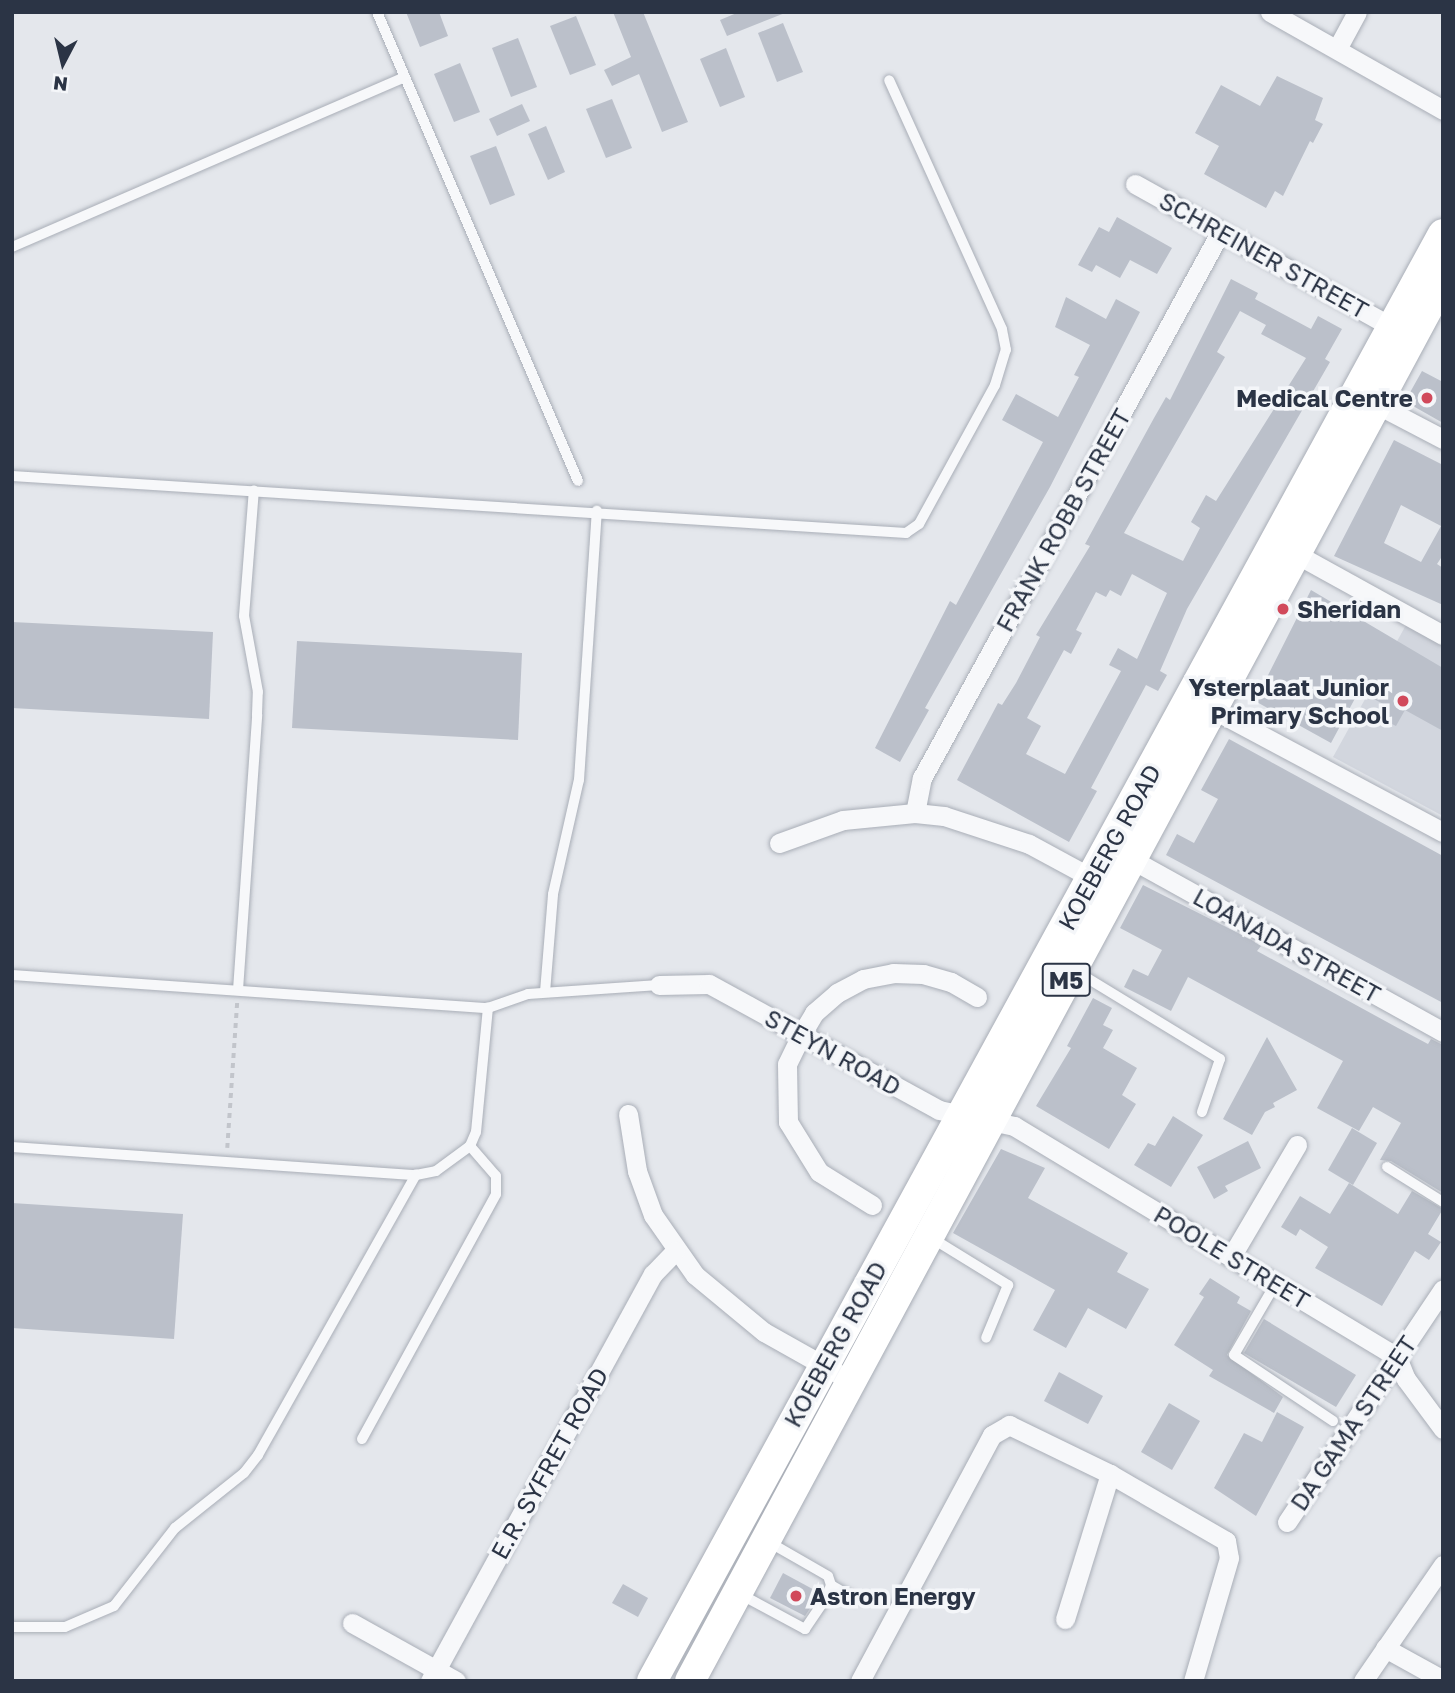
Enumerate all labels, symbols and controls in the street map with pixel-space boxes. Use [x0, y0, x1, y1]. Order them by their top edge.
north arrow [28, 28, 98, 98]
text: N [52, 72, 69, 97]
street label: SCHREINER STREET [1155, 186, 1373, 324]
place label: Medical Centre [1236, 384, 1413, 412]
marker: Medical Centre [1419, 390, 1435, 406]
street label: FRANK ROBB STREET [990, 403, 1136, 637]
place label: Sheridan [1297, 595, 1401, 623]
marker: Sheridan [1275, 601, 1291, 617]
place label: Ysterplaat Junior Primary School [1189, 673, 1389, 729]
marker: Ysterplaat Junior Primary School [1395, 693, 1411, 709]
street label: KOEBERG ROAD [1052, 759, 1166, 935]
street label: LOANADA STREET [1188, 882, 1386, 1008]
road number: M5 [1042, 960, 1090, 1000]
street label: STEYN ROAD [760, 1003, 906, 1101]
street label: POOLE STREET [1149, 1199, 1315, 1315]
street label: KOEBERG ROAD [778, 1256, 892, 1432]
street label: DA GAMA STREET [1284, 1330, 1422, 1516]
street label: E.R. SYFRET ROAD [484, 1362, 614, 1564]
place label: Astron Energy [810, 1582, 976, 1610]
marker: Astron Energy [788, 1588, 804, 1604]

